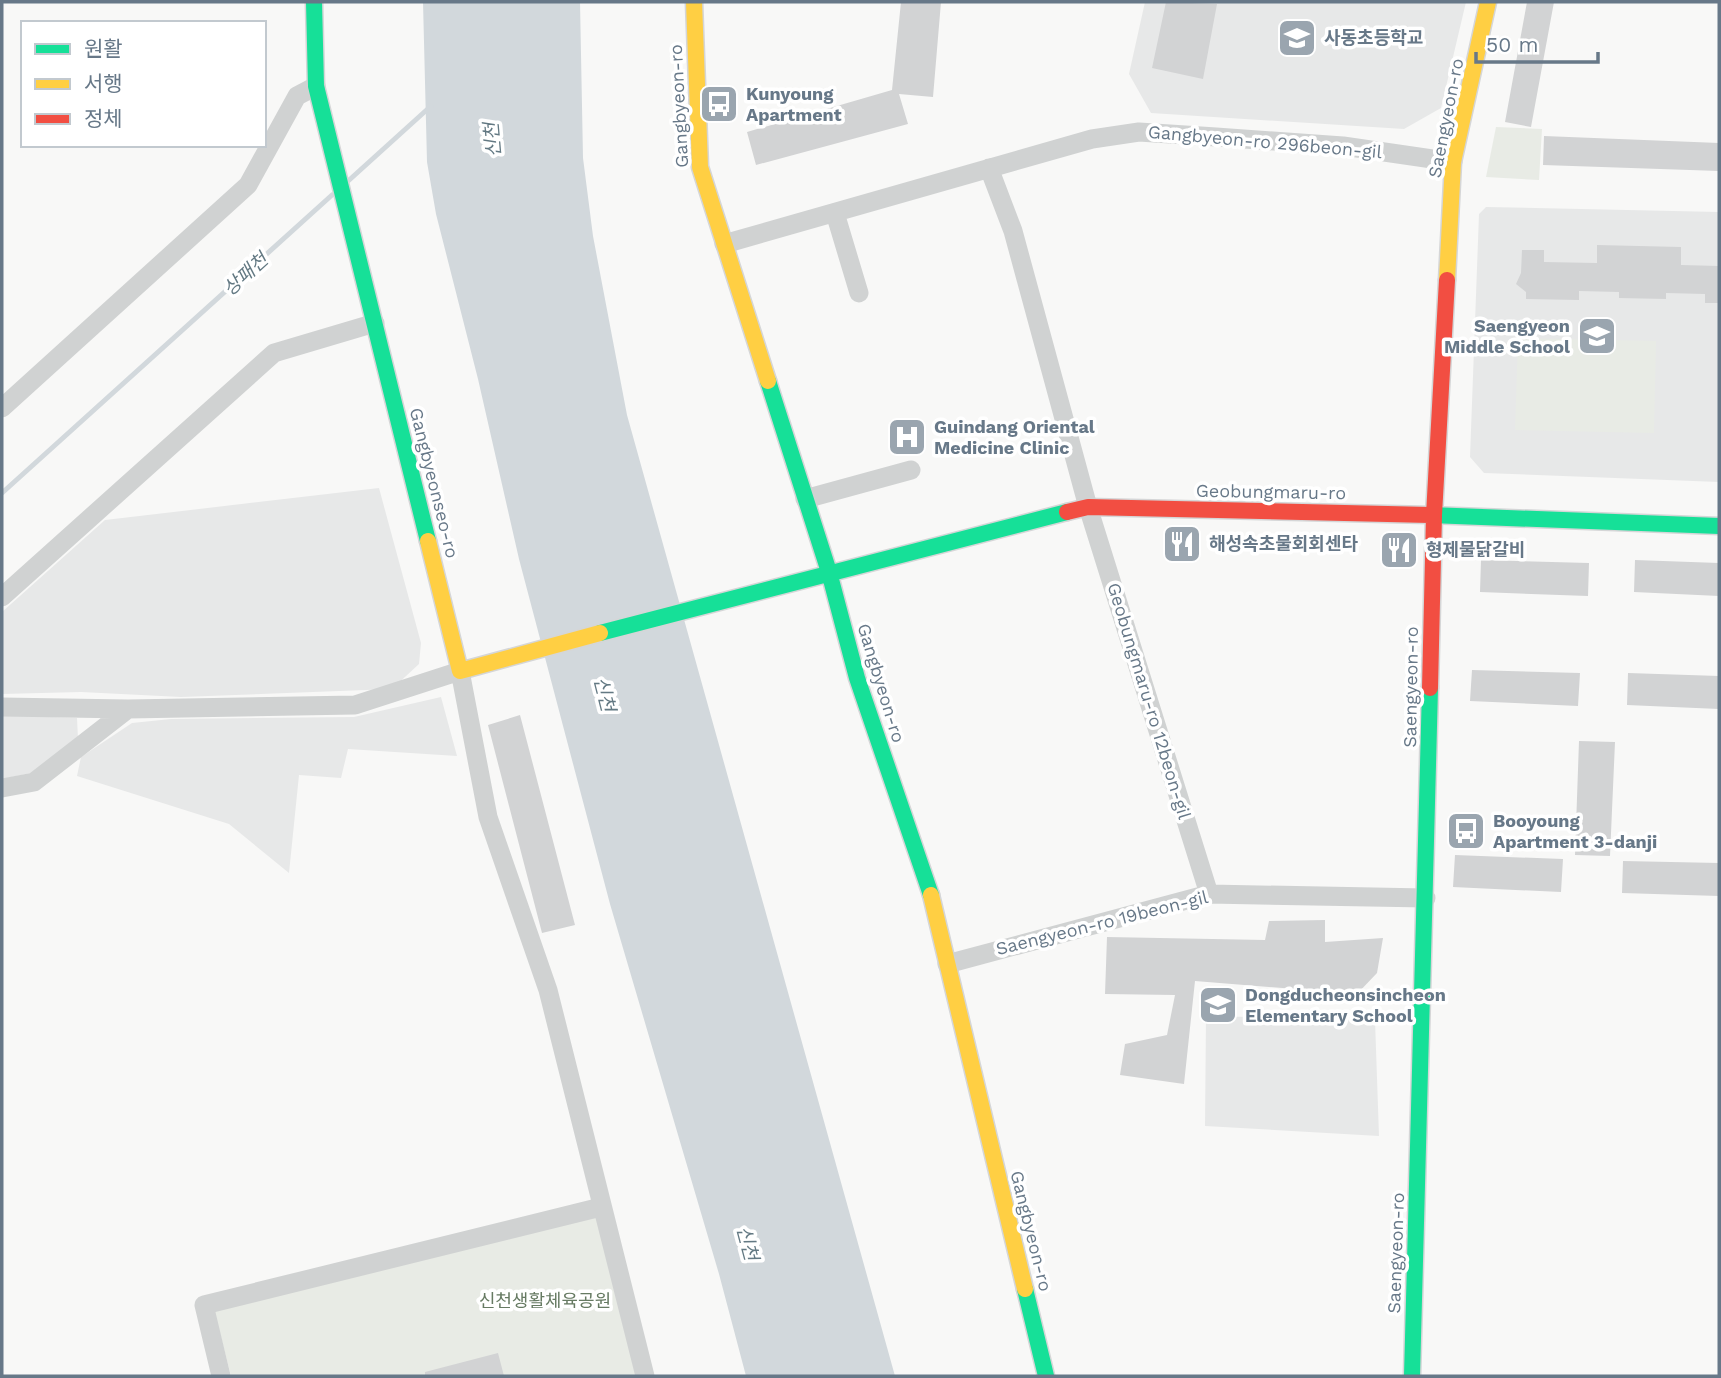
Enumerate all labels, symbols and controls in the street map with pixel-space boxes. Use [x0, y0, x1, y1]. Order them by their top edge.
school or university icon: 사동초등학교 [1276, 17, 1318, 59]
legend [21, 21, 266, 147]
scale bar [1476, 21, 1598, 65]
place label: 사동초등학교 [1324, 27, 1423, 48]
text: 50 m [1486, 32, 1538, 57]
text: 원활 [84, 36, 123, 61]
street label: Gangbyeon-ro [665, 44, 692, 168]
street label: Saengyeon-ro [1424, 56, 1467, 179]
text: 서행 [84, 71, 123, 96]
bus stop icon: Kunyoung Apartment [698, 83, 740, 125]
place label: Kunyoung Apartment [746, 83, 842, 125]
text: 정체 [84, 106, 123, 131]
water label: 신천 [479, 120, 505, 158]
street label: Gangbyeon-ro 296beon-gil [1147, 121, 1383, 162]
water label: 상패천 [218, 247, 274, 300]
place label: Saengyeon Middle School [1444, 315, 1570, 357]
school or university icon: Saengyeon Middle School [1576, 315, 1618, 357]
street label: Gangbyeonseo-ro [406, 405, 463, 560]
hospital icon: Guindang Oriental Medicine Clinic [886, 416, 928, 458]
place label: Guindang Oriental Medicine Clinic [934, 416, 1095, 458]
street label: Geobungmaru-ro [1196, 480, 1346, 503]
restaurant icon: 해성속초물회회센타 [1161, 523, 1203, 565]
restaurant icon: 형제물닭갈비 [1378, 529, 1420, 571]
place label: 해성속초물회회센타 [1209, 533, 1358, 554]
place label: 형제물닭갈비 [1426, 539, 1525, 560]
street label: Geobungmaru-ro 12beon-gil [1103, 580, 1196, 822]
street label: Gangbyeon-ro [853, 621, 910, 745]
street label: Saengyeon-ro [1399, 626, 1422, 748]
water label: 신천 [589, 674, 620, 715]
bus stop icon: Booyoung Apartment 3-danji [1445, 810, 1487, 852]
place label: Booyoung Apartment 3-danji [1493, 810, 1657, 852]
street label: Saengyeon-ro 19beon-gil [994, 886, 1211, 959]
school or university icon: Dongducheonsincheon Elementary School [1197, 984, 1239, 1026]
place label: Dongducheonsincheon Elementary School [1245, 984, 1446, 1026]
street label: Gangbyeon-ro [1006, 1168, 1057, 1293]
street label: Saengyeon-ro [1383, 1192, 1408, 1314]
water label: 신천 [732, 1223, 764, 1264]
park label: 신천생활체육공원 [479, 1290, 611, 1311]

